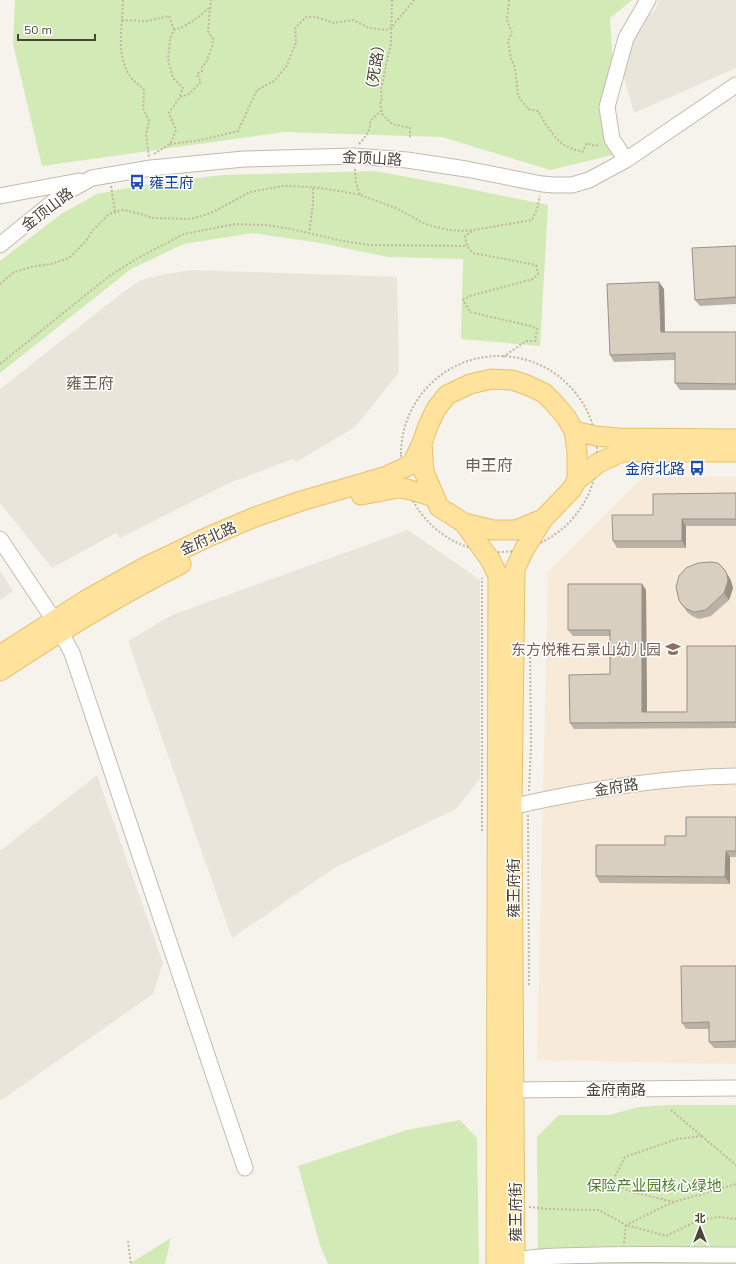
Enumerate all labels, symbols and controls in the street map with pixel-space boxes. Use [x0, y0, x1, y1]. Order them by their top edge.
scale bar [18, 16, 95, 42]
text: 50 m [24, 22, 52, 37]
street label: （死路） [361, 36, 389, 98]
street label: 金顶山路 [342, 147, 402, 169]
bus stop icon: 雍王府 [128, 173, 146, 191]
place label: 雍王府 [149, 173, 194, 192]
street label: 金顶山路 [17, 183, 77, 235]
district label: 雍王府 [66, 373, 114, 393]
district label: 申王府 [465, 455, 513, 475]
place label: 金府北路 [625, 459, 685, 478]
bus stop icon: 金府北路 [688, 459, 706, 477]
street label: 金府北路 [177, 517, 239, 559]
place label: 东方悦稚石景山幼儿园 [511, 640, 661, 659]
school or university icon: 东方悦稚石景山幼儿园 [664, 640, 682, 658]
street label: 金府路 [592, 774, 640, 800]
street label: 雍王府街 [504, 858, 523, 918]
street label: 金府南路 [586, 1080, 646, 1099]
park label: 保险产业园核心绿地 [586, 1176, 722, 1195]
street label: 雍王府街 [506, 1182, 525, 1242]
north arrow [680, 1208, 720, 1248]
text: 北 [695, 1211, 706, 1225]

